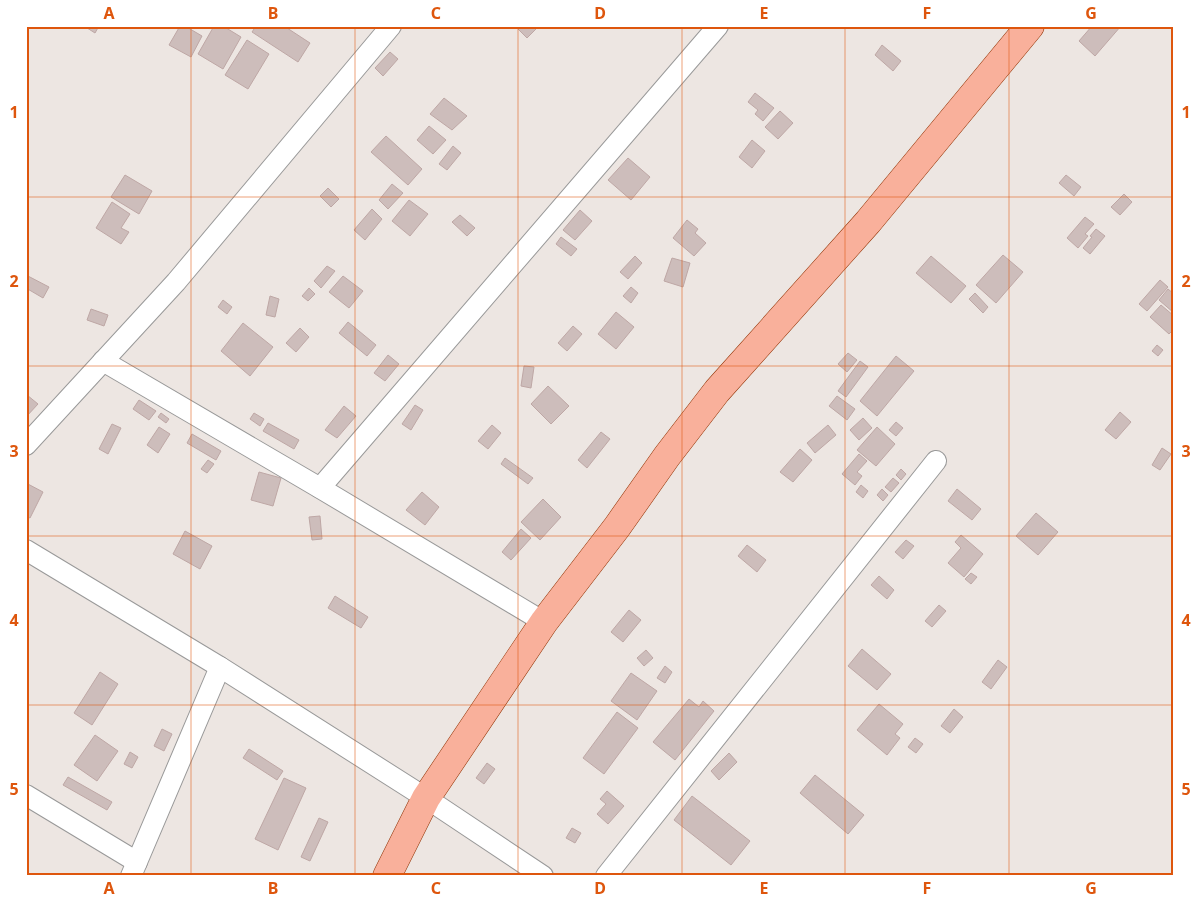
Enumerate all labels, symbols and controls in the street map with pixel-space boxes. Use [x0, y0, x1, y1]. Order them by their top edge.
text: A [103, 2, 115, 24]
text: B [268, 2, 278, 24]
text: C [431, 2, 441, 24]
text: D [594, 2, 606, 24]
text: E [760, 2, 769, 24]
text: F [923, 2, 931, 24]
text: G [1085, 2, 1097, 24]
text: 1 [9, 101, 19, 123]
text: 1 [1181, 101, 1191, 123]
text: 2 [9, 270, 19, 292]
text: 2 [1181, 270, 1191, 292]
text: 3 [9, 440, 19, 462]
text: 3 [1181, 440, 1191, 462]
text: 4 [9, 609, 19, 631]
text: 4 [1181, 609, 1191, 631]
text: 5 [9, 778, 19, 800]
text: 5 [1181, 778, 1191, 800]
text: A [103, 877, 115, 899]
text: B [268, 877, 278, 899]
text: C [431, 877, 441, 899]
text: D [594, 877, 606, 899]
text: E [760, 877, 769, 899]
text: F [923, 877, 931, 899]
text: G [1085, 877, 1097, 899]

